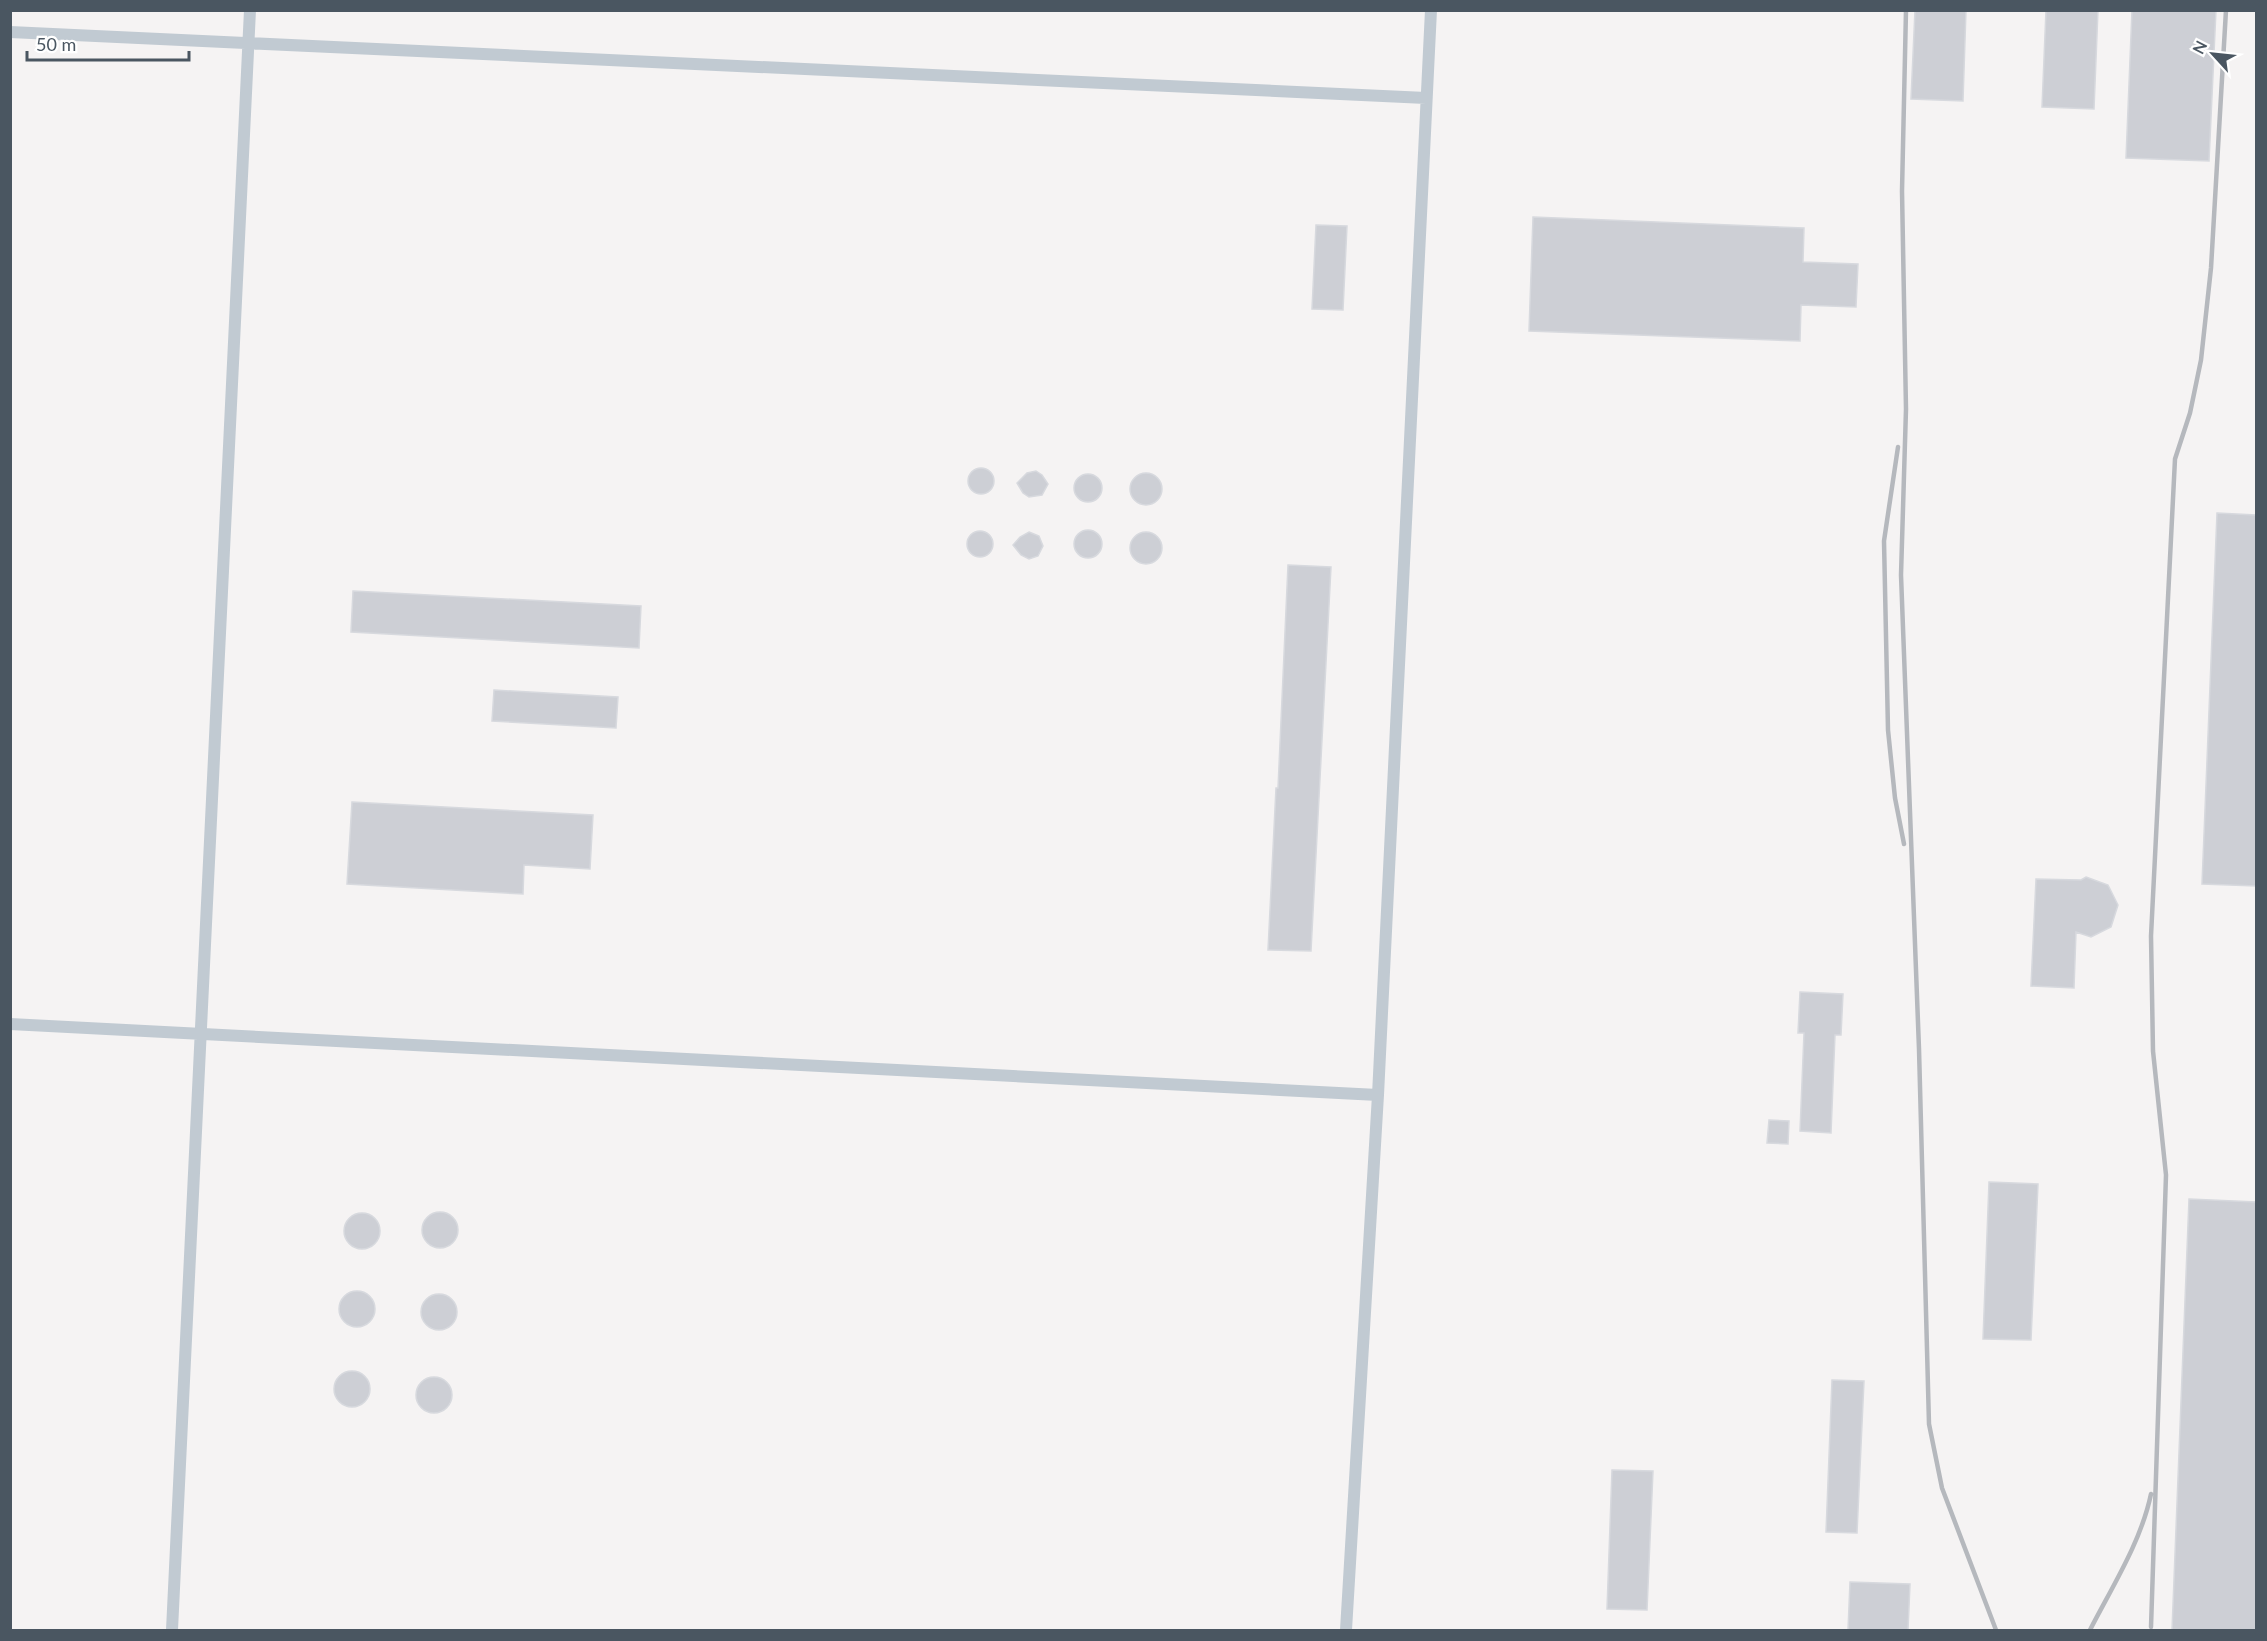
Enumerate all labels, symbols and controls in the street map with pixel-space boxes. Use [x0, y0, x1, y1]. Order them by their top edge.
scale bar [27, 24, 189, 62]
north arrow [2183, 24, 2243, 84]
text: 50 m [36, 33, 76, 55]
text: N [2188, 37, 2210, 57]

